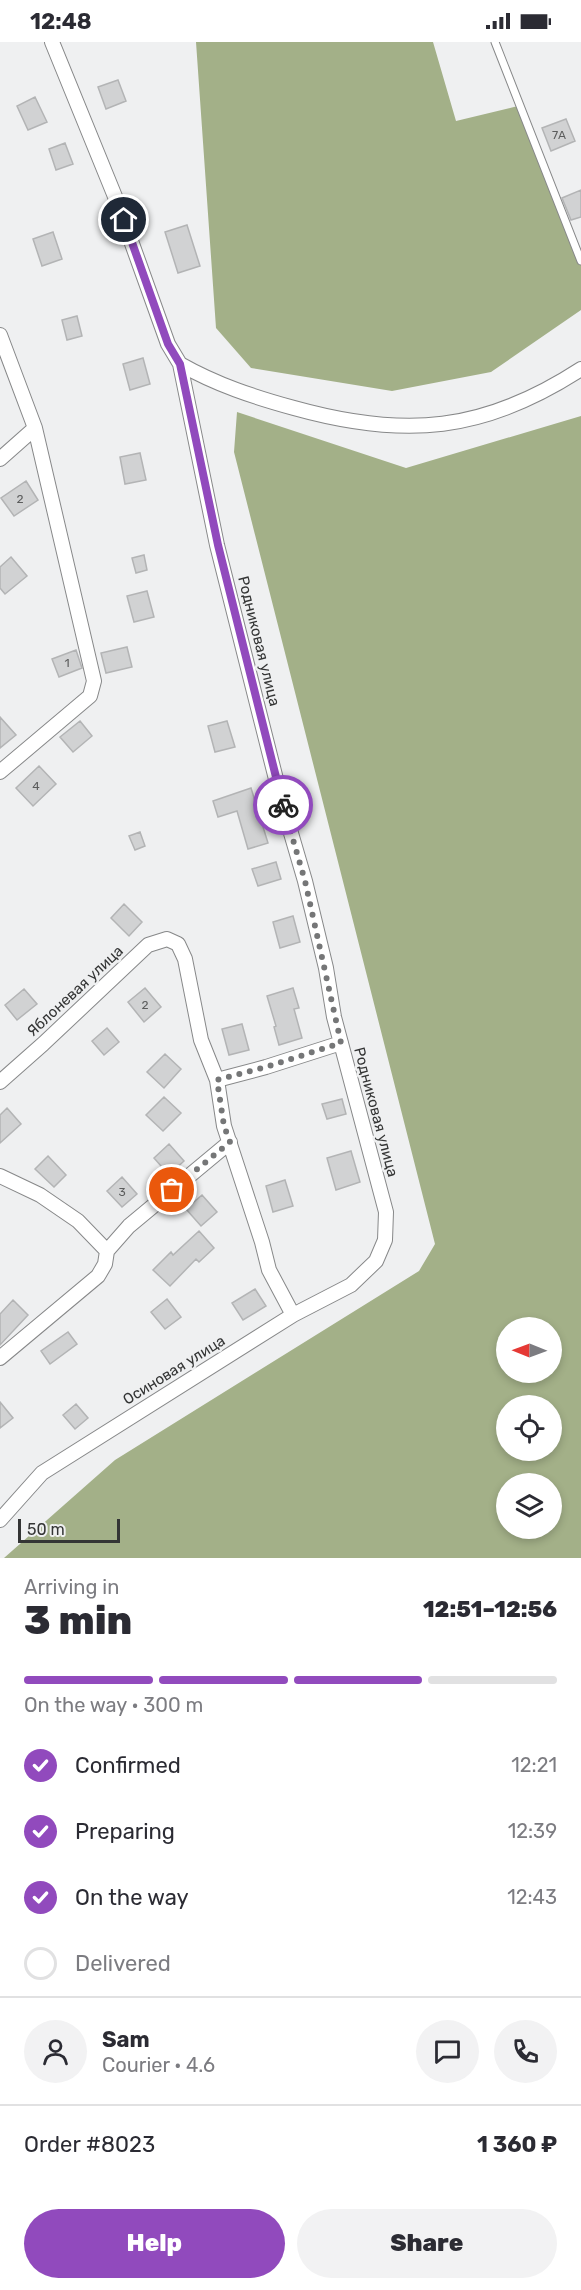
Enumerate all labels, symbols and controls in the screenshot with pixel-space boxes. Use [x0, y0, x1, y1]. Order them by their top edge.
text: 12:48 [30, 8, 92, 35]
house number: 7А [552, 128, 566, 142]
pin [98, 194, 149, 245]
icon: home [107, 203, 140, 236]
house number: 2 [16, 492, 24, 506]
street label: Родниковая улица [234, 574, 284, 708]
house number: 1 [64, 656, 70, 670]
courier [253, 775, 313, 835]
house number: 4 [32, 779, 40, 793]
icon: bike [267, 789, 300, 822]
street label: Яблоневая улица [23, 942, 127, 1040]
house number: 2 [141, 998, 149, 1012]
street label: Родниковая улица [350, 1045, 402, 1179]
pin [146, 1164, 197, 1215]
icon: bag [155, 1173, 188, 1206]
house number: 3 [118, 1185, 126, 1199]
north arrow [496, 1317, 562, 1383]
map controls [496, 1317, 562, 1539]
street label: Осиновая улица [120, 1331, 228, 1409]
button: locate [496, 1395, 562, 1461]
button: layers [496, 1473, 562, 1539]
scale bar [18, 1516, 120, 1544]
text: 50 m [27, 1520, 65, 1539]
text: Arriving in [24, 1575, 119, 1599]
text: 12:51–12:56 [423, 1596, 557, 1623]
text: 3 min [24, 1598, 132, 1644]
text: On the way · 300 m [24, 1693, 203, 1717]
icon: check [24, 1749, 57, 1782]
text: Confirmed [75, 1752, 181, 1779]
text: 12:21 [511, 1753, 557, 1777]
icon: check [24, 1815, 57, 1848]
text: Preparing [75, 1818, 175, 1845]
text: 12:39 [508, 1819, 557, 1843]
icon: check [24, 1881, 57, 1914]
text: On the way [75, 1884, 189, 1911]
text: 12:43 [507, 1885, 557, 1909]
text: Delivered [75, 1950, 171, 1977]
button: person [24, 2020, 87, 2083]
button: chat [416, 2020, 479, 2083]
button: phone [494, 2020, 557, 2083]
text: Sam [102, 2026, 150, 2053]
text: Courier · 4.6 [102, 2053, 215, 2077]
text: Order #8023 [24, 2131, 155, 2158]
text: 1 360 ₽ [477, 2131, 557, 2158]
button: Help [24, 2209, 285, 2278]
button: Share [297, 2209, 557, 2278]

